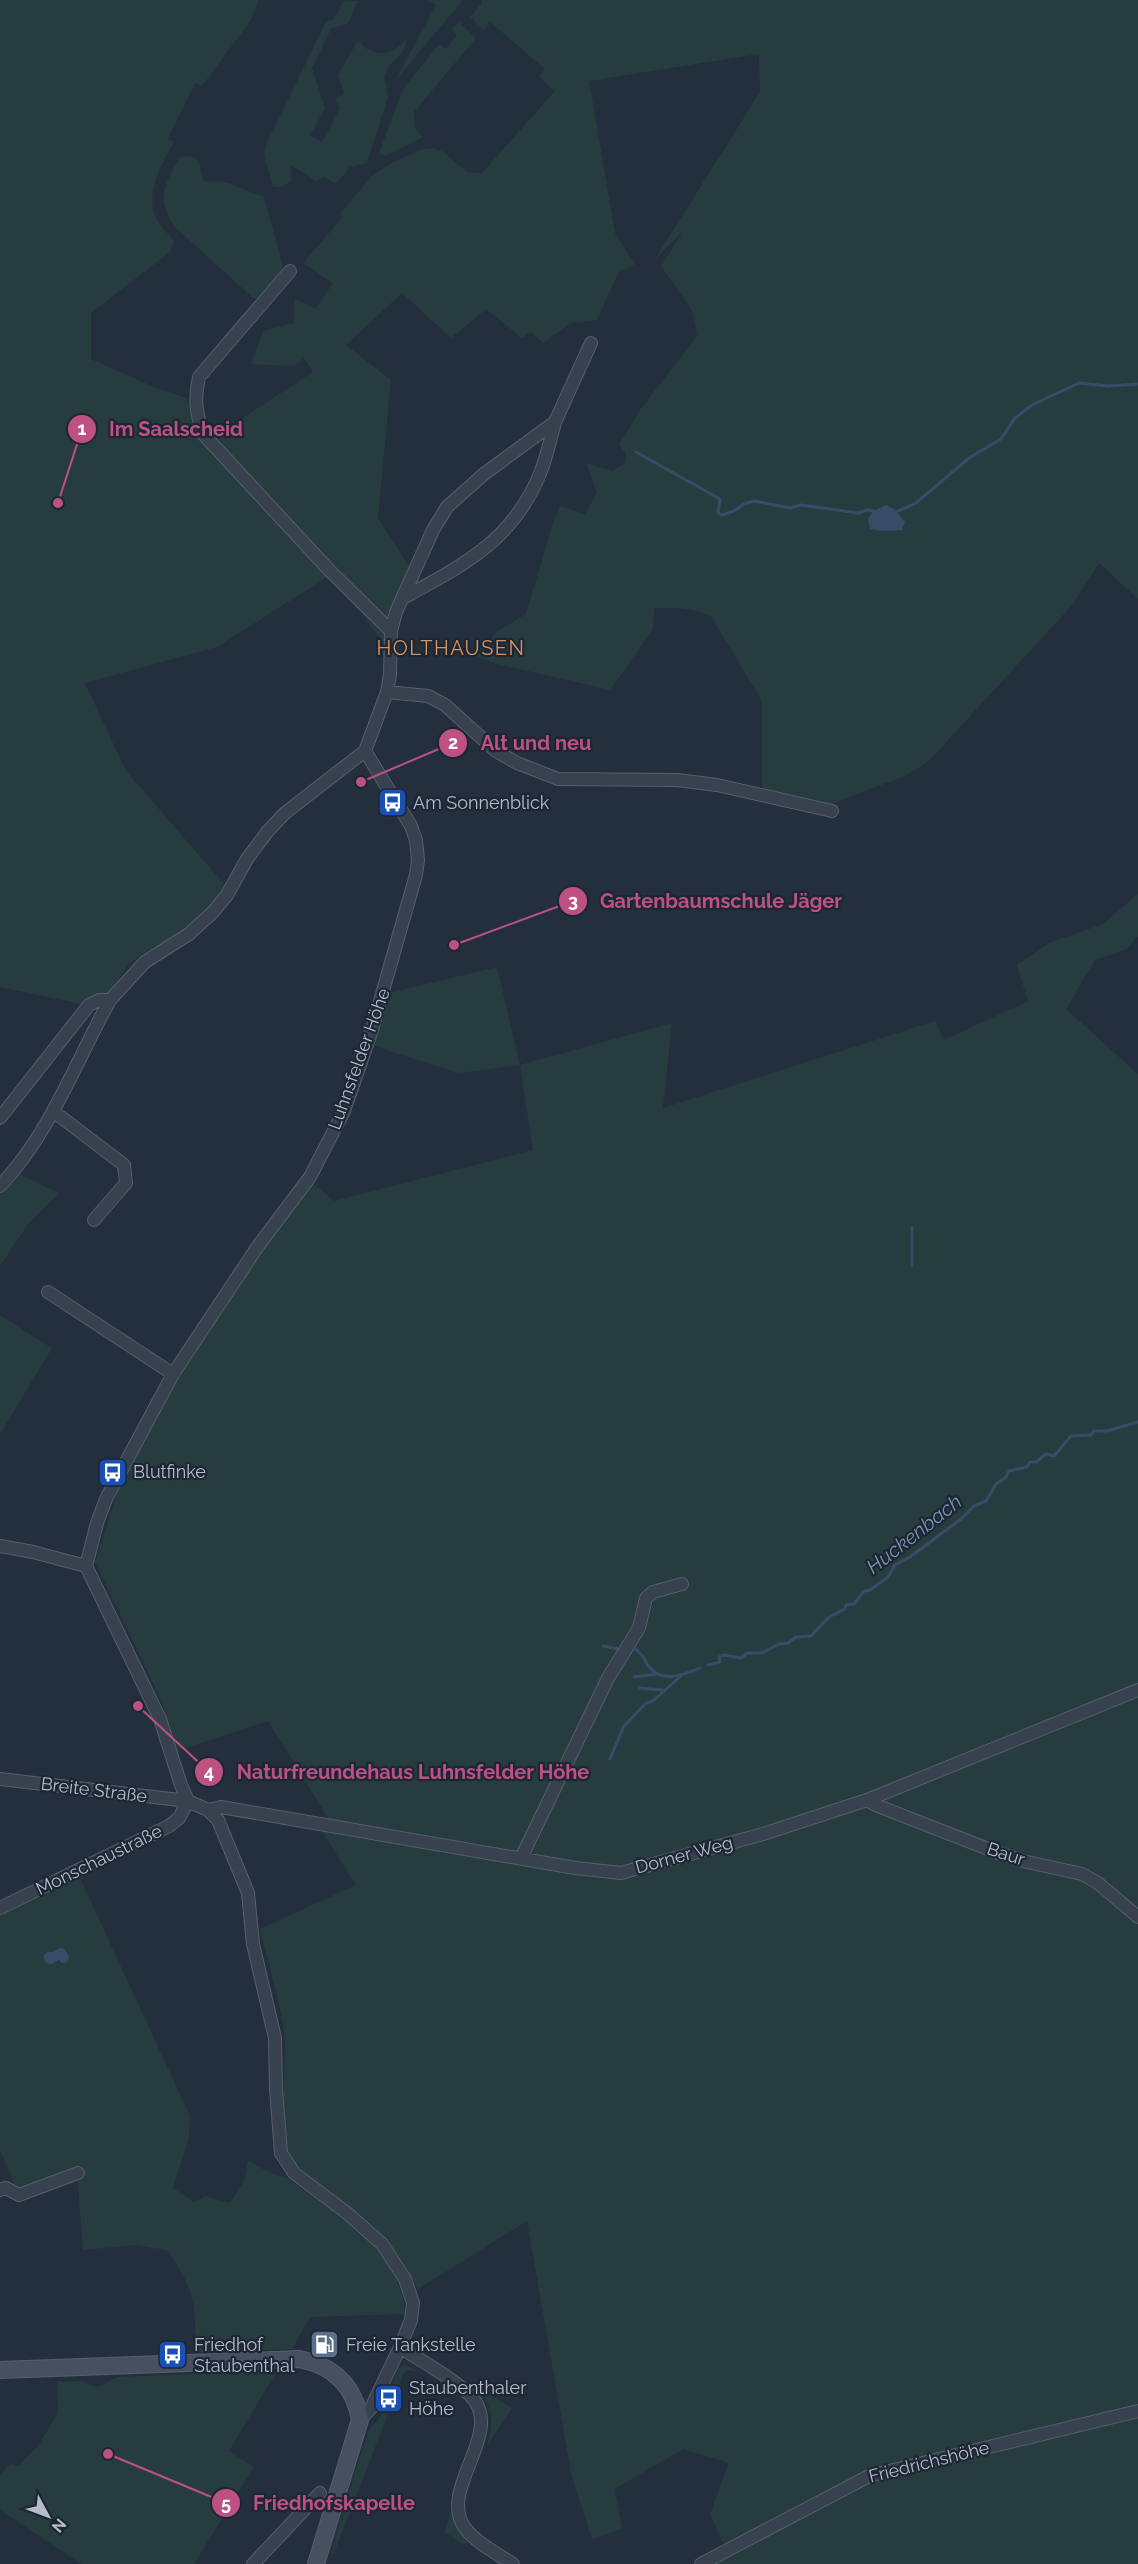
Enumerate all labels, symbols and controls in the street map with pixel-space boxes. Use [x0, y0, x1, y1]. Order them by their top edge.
callout: Im Saalscheid [67, 410, 255, 448]
text: Im Saalscheid [109, 417, 243, 441]
text: 1 [78, 418, 87, 439]
district label: HOLTHAUSEN [377, 636, 525, 660]
callout: Alt und neu [438, 724, 603, 762]
text: Alt und neu [481, 731, 591, 755]
text: 2 [448, 732, 458, 753]
bus stop icon: Am Sonnenblick [376, 787, 408, 819]
place label: Am Sonnenblick [413, 792, 550, 813]
callout: Gartenbaumschule Jäger [558, 882, 855, 920]
text: Gartenbaumschule Jäger [600, 889, 842, 913]
text: 3 [568, 890, 578, 911]
street label: Luhnsfelder Höhe [323, 985, 394, 1132]
bus stop icon: Blutfinke [96, 1456, 128, 1488]
place label: Blutfinke [133, 1461, 206, 1482]
water label: Huckenbach [862, 1489, 966, 1579]
callout: Naturfreundehaus Luhnsfelder Höhe [194, 1753, 602, 1791]
text: Naturfreundehaus Luhnsfelder Höhe [237, 1760, 589, 1784]
text: 4 [204, 1761, 214, 1782]
street label: Breite Straße [40, 1773, 149, 1806]
street label: Monschaustraße [32, 1820, 166, 1899]
street label: Dorner Weg [633, 1831, 735, 1878]
street label: Baur [984, 1838, 1028, 1870]
fuel station icon: Freie Tankstelle [309, 2329, 341, 2361]
place label: Friedhof Staubenthal [194, 2334, 295, 2376]
place label: Freie Tankstelle [346, 2334, 476, 2355]
bus stop icon: Friedhof Staubenthal [157, 2339, 189, 2371]
place label: Staubenthaler Höhe [409, 2377, 527, 2419]
bus stop icon: Staubenthaler Höhe [372, 2382, 404, 2414]
street label: Friedrichshöhe [866, 2436, 992, 2487]
callout: Friedhofskapelle [211, 2484, 427, 2522]
north arrow [18, 2486, 78, 2546]
text: Friedhofskapelle [253, 2491, 415, 2515]
text: 5 [221, 2493, 231, 2514]
text: N [48, 2515, 70, 2536]

